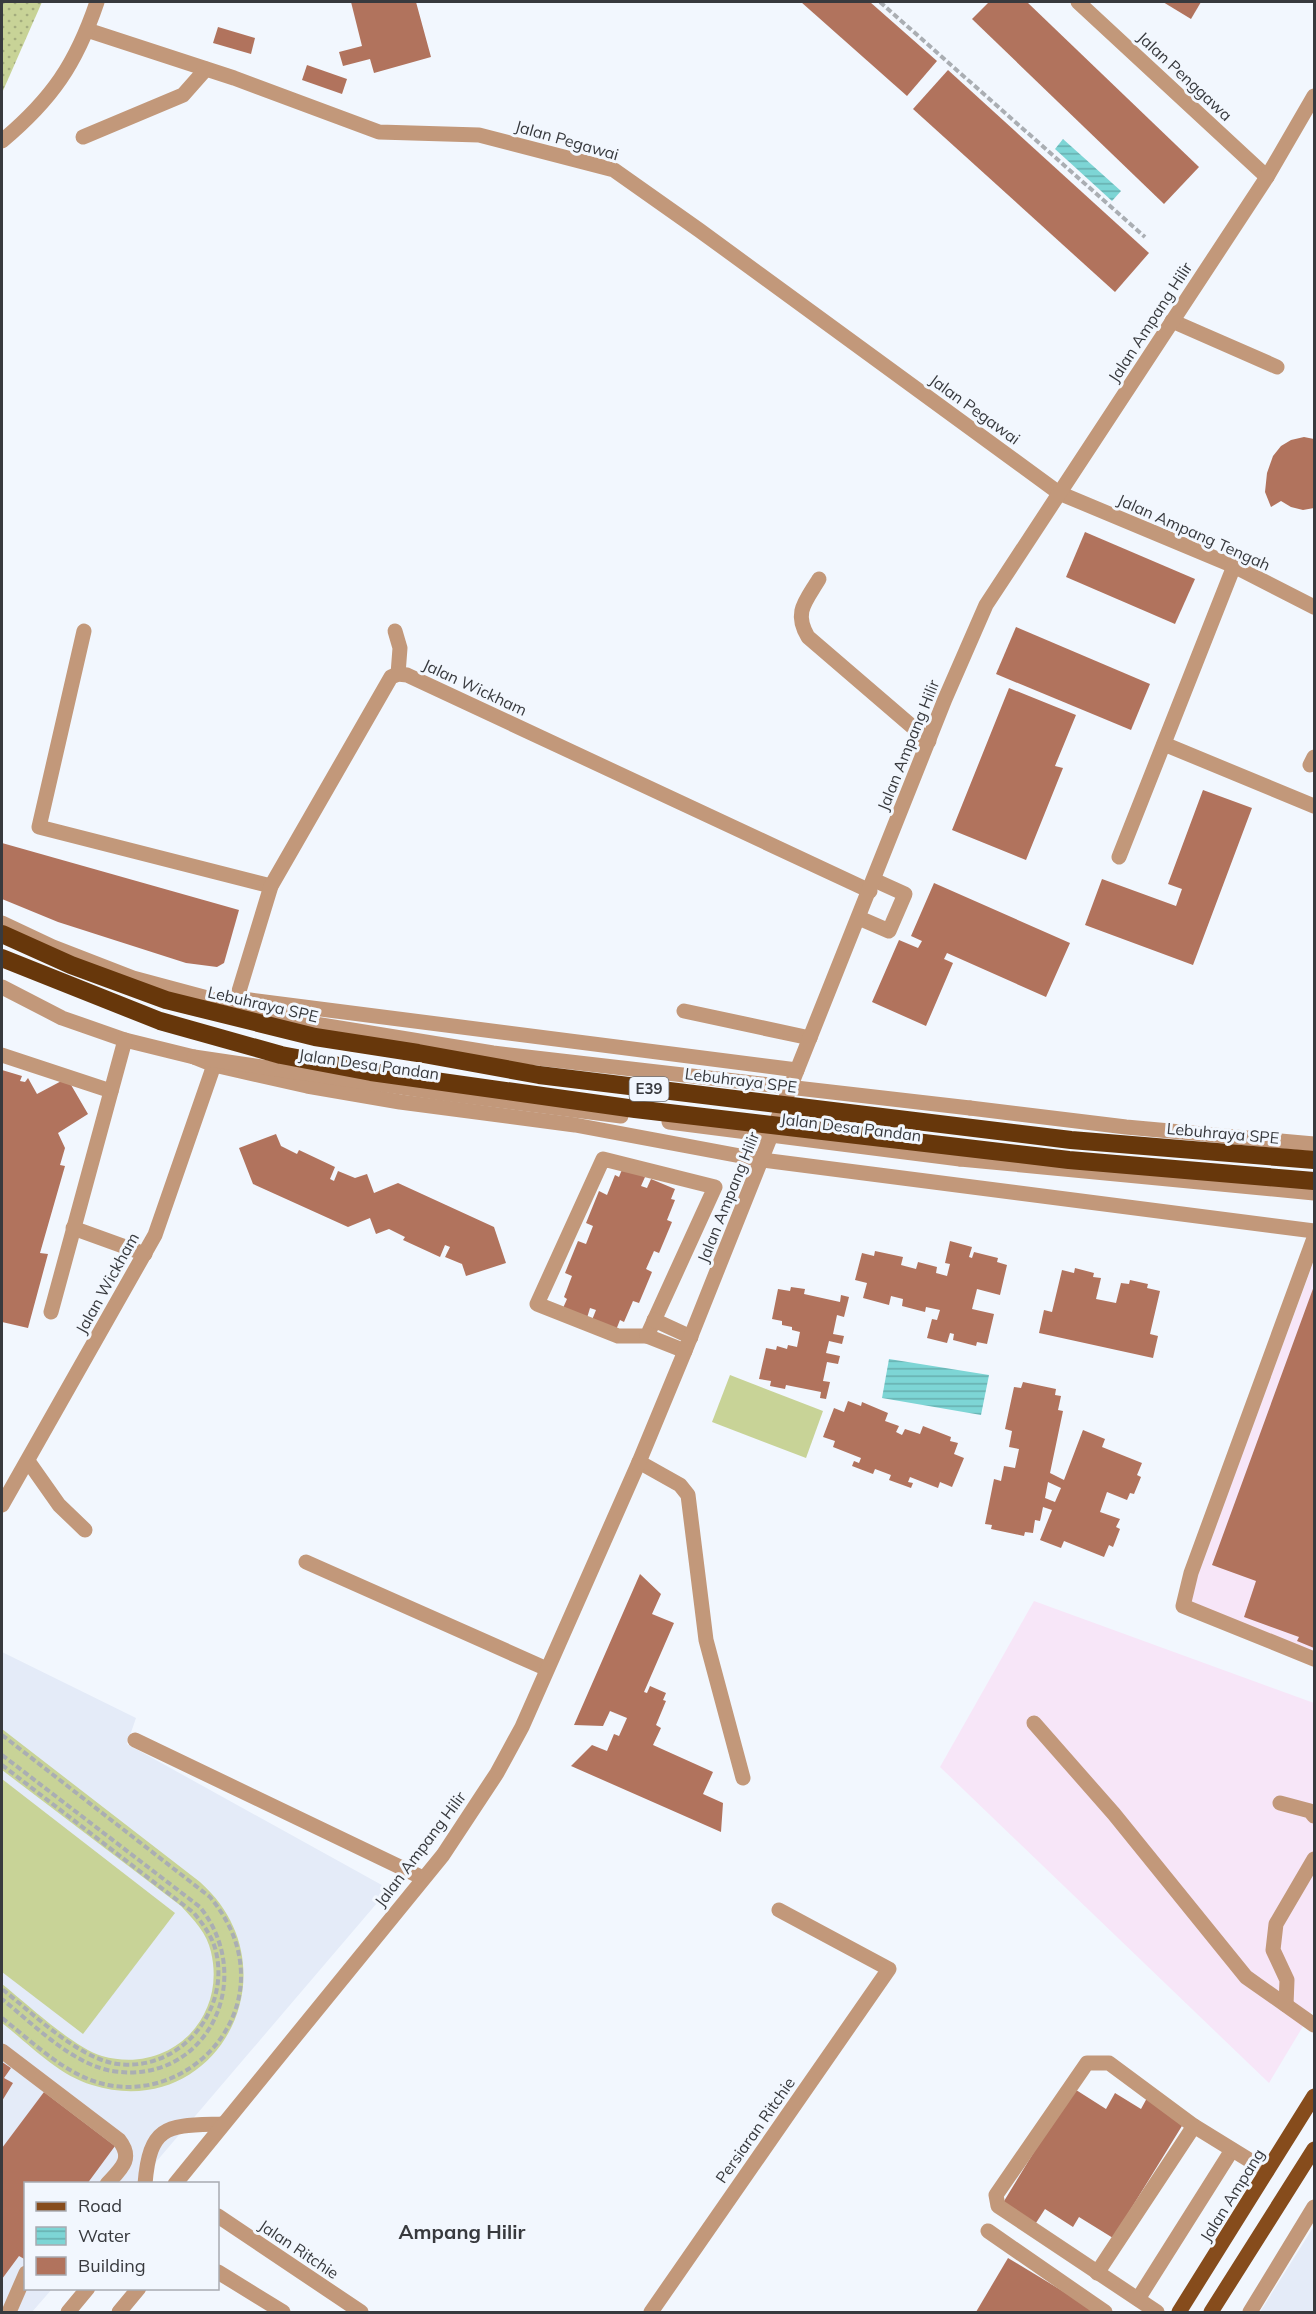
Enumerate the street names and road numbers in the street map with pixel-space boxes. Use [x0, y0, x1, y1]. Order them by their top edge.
street label: Jalan Penggawa [1134, 27, 1236, 125]
street label: Jalan Pegawai [513, 116, 621, 164]
street label: Jalan Ampang Hilir [1104, 258, 1196, 386]
street label: Jalan Pegawai [926, 369, 1024, 449]
street label: Jalan Ampang Tengah [1114, 489, 1274, 575]
street label: Jalan Wickham [420, 654, 530, 720]
street label: Jalan Ampang Hilir [873, 676, 943, 813]
street label: Lebuhraya SPE [206, 982, 320, 1026]
street label: Jalan Desa Pandan [297, 1044, 441, 1084]
street label: Lebuhraya SPE [684, 1063, 798, 1097]
road number: E39 [630, 1077, 668, 1101]
street label: Jalan Desa Pandan [779, 1108, 923, 1146]
street label: Lebuhraya SPE [1166, 1118, 1280, 1148]
street label: Jalan Ampang Hilir [693, 1128, 763, 1265]
street label: Jalan Wickham [71, 1229, 143, 1337]
street label: Jalan Ampang Hilir [370, 1787, 470, 1911]
street label: Persiaran Ritchie [711, 2073, 799, 2187]
street label: Jalan Ampang [1195, 2145, 1269, 2245]
street label: Jalan Ritchie [255, 2215, 343, 2283]

